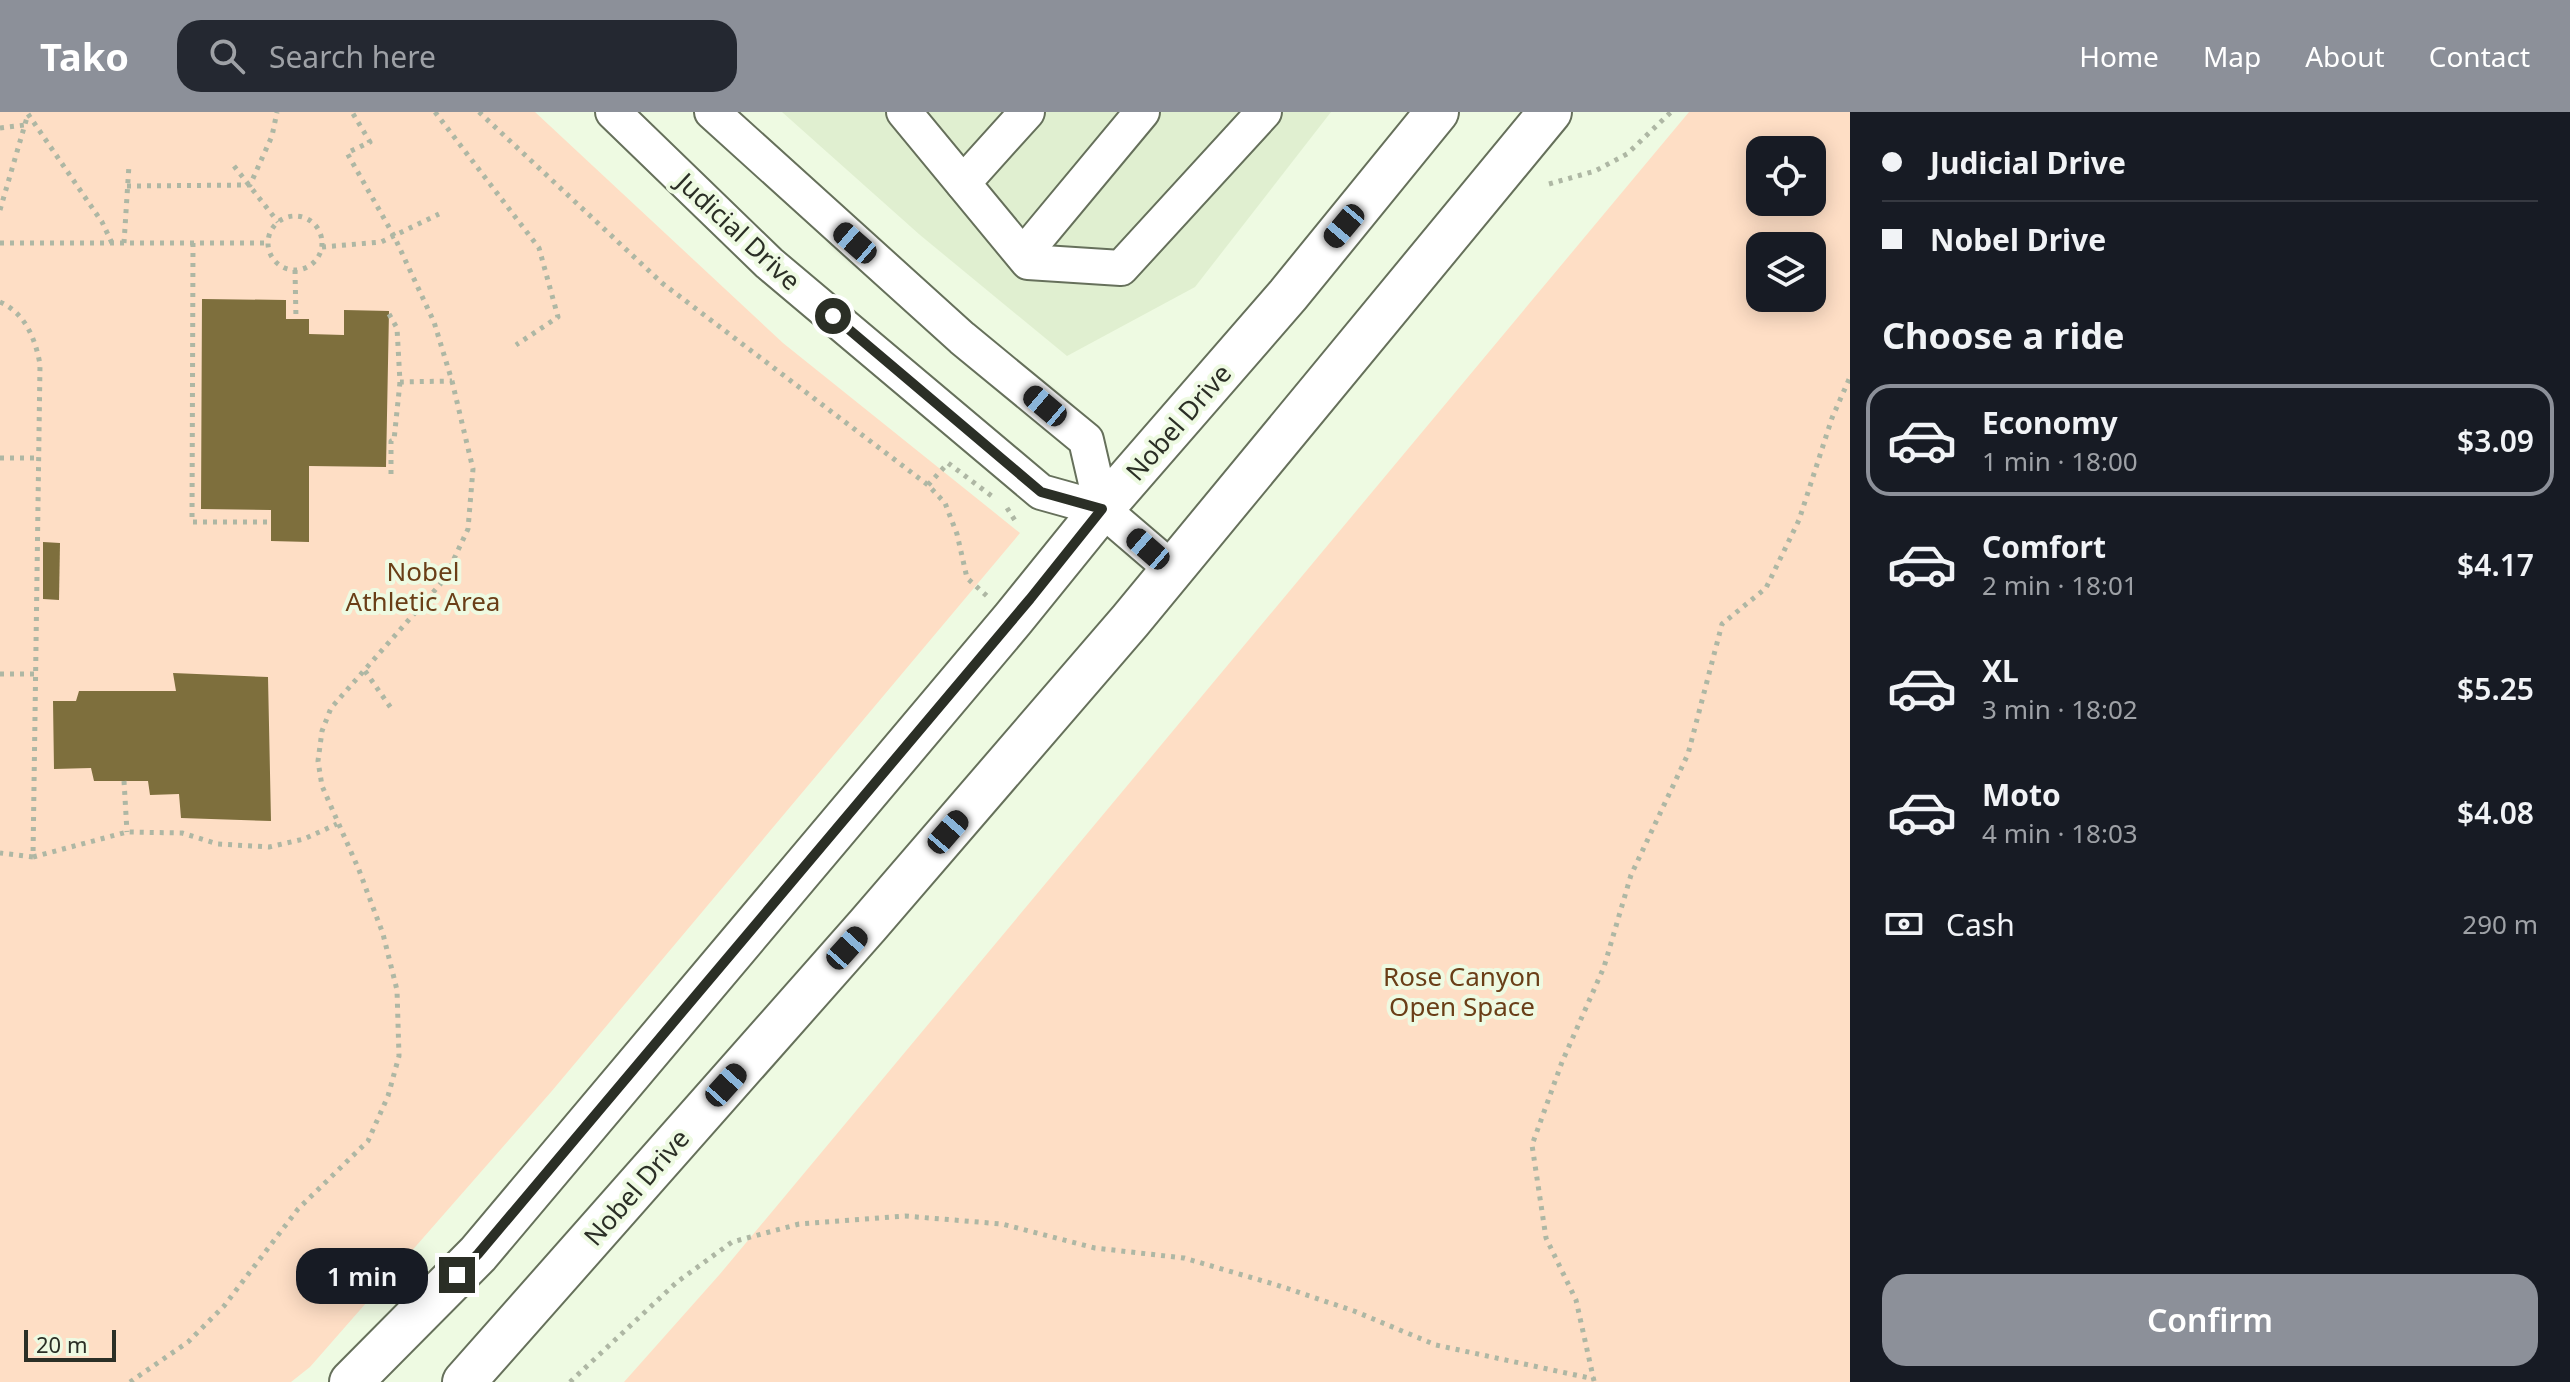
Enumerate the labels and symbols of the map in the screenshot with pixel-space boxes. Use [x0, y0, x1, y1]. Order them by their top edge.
street label: Judicial Drive [667, 162, 809, 298]
car [1319, 200, 1369, 252]
car [829, 218, 881, 268]
route start [815, 298, 851, 334]
street label: Nobel Drive [1117, 356, 1239, 488]
car [1019, 381, 1071, 431]
car [1122, 524, 1174, 574]
park label: Nobel Athletic Area [346, 553, 500, 619]
car [923, 806, 973, 858]
car [822, 922, 872, 974]
park label: Rose Canyon Open Space [1383, 958, 1541, 1024]
car [701, 1059, 751, 1111]
street label: Nobel Drive [575, 1121, 697, 1253]
callout: 1 min [297, 1247, 429, 1303]
route end [439, 1257, 475, 1293]
scale bar [24, 1326, 116, 1362]

